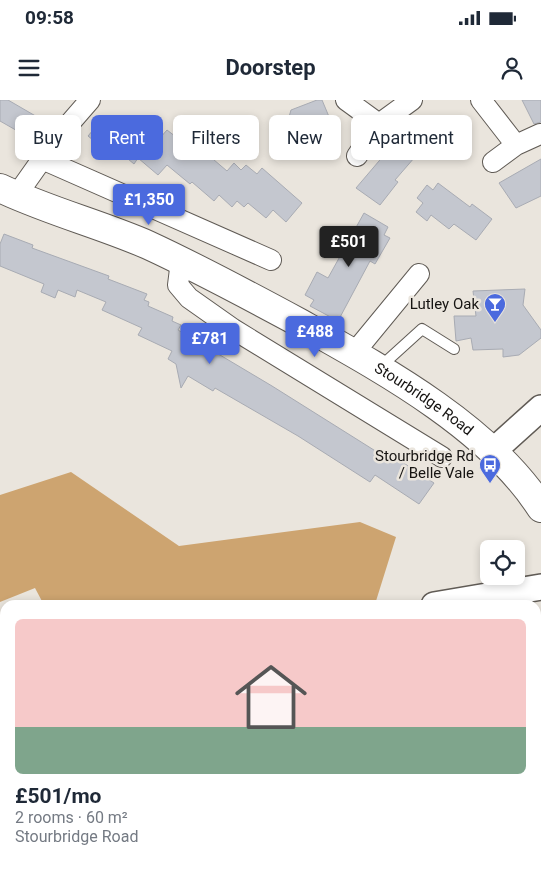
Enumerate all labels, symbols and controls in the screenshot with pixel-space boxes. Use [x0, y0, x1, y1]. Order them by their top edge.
text: 09:58 [25, 6, 74, 29]
icon: menu [15, 54, 43, 82]
icon: person [498, 54, 526, 82]
text: Doorstep [225, 55, 316, 80]
chip: Buy [15, 115, 81, 160]
chip: Rent [91, 115, 163, 160]
chip: Filters [173, 115, 259, 160]
chip: New [269, 115, 341, 160]
chip: Apartment [351, 115, 472, 160]
pin: £1,350 [108, 184, 190, 226]
text: £1,350 [124, 190, 174, 209]
pin: £501 [319, 226, 379, 268]
text: £501 [330, 232, 368, 251]
bar icon: Lutley Oak [483, 292, 507, 323]
place label: Lutley Oak [410, 295, 479, 313]
pin: £488 [285, 316, 345, 358]
pin: £781 [180, 322, 240, 365]
text: £488 [296, 322, 334, 341]
text: £781 [191, 329, 229, 348]
street label: Stourbridge Road [371, 359, 477, 439]
place label: Stourbridge Rd / Belle Vale [375, 447, 474, 482]
bus stop icon: Stourbridge Rd / Belle Vale [478, 453, 502, 484]
map controls [480, 540, 525, 585]
button: locate [480, 540, 525, 585]
icon: home [226, 652, 316, 742]
text: £501/mo [15, 784, 101, 808]
text: 2 rooms · 60 m² [15, 808, 128, 827]
text: Stourbridge Road [15, 827, 138, 846]

